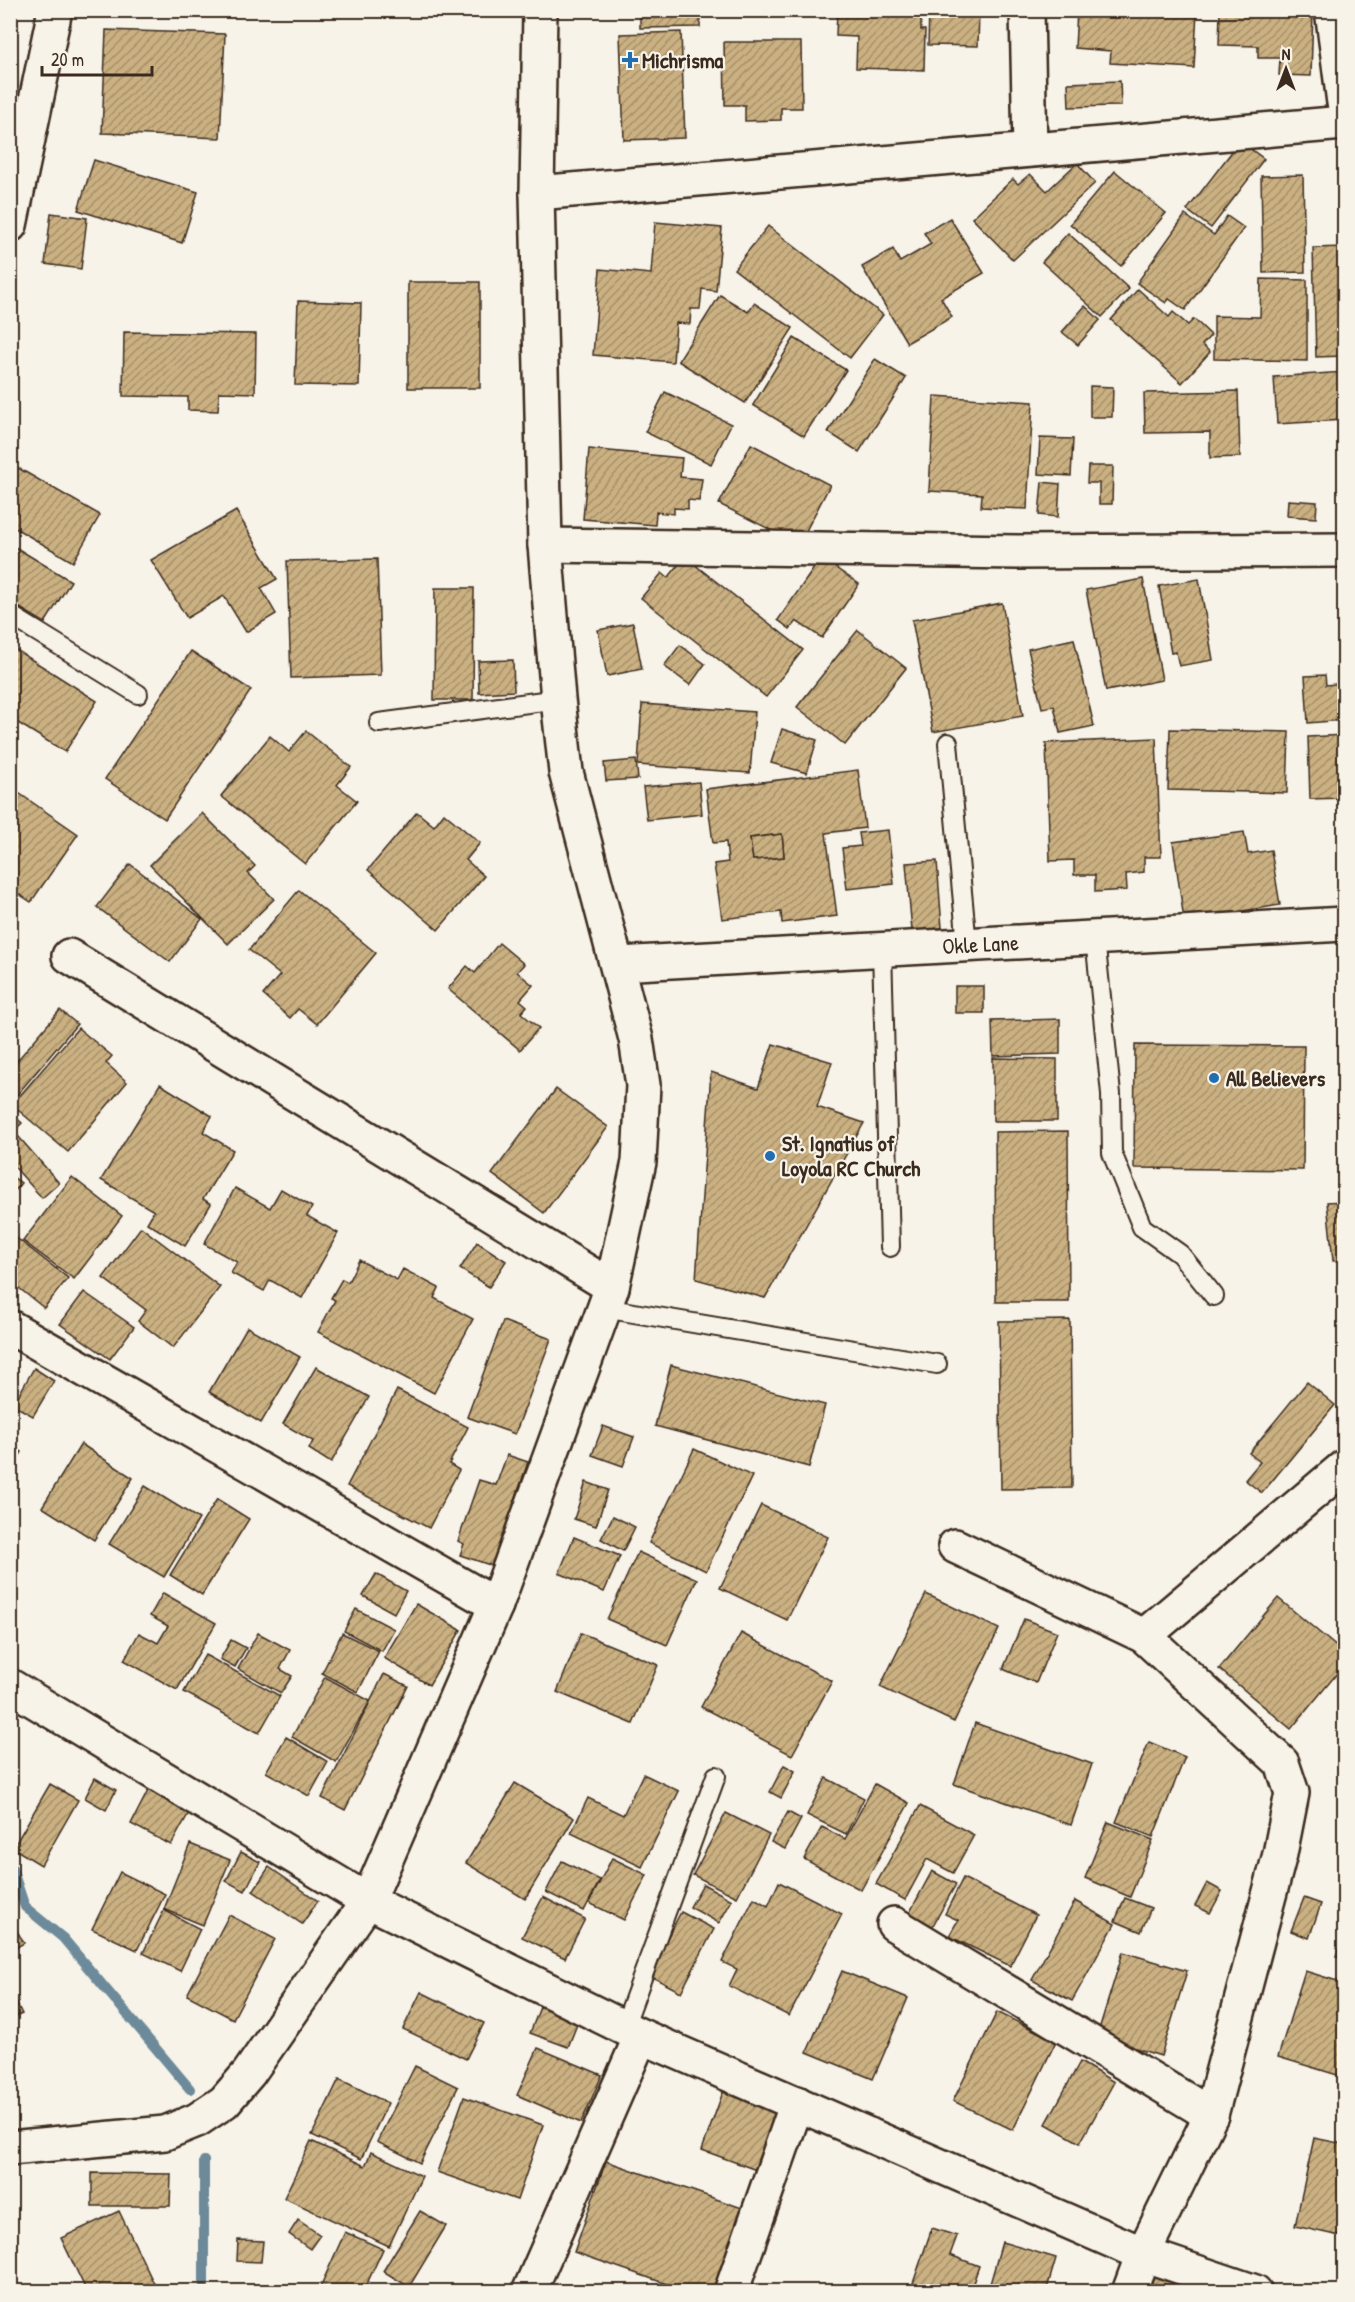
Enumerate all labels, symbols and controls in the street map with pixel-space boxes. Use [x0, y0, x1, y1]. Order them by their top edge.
scale bar [42, 39, 152, 77]
north arrow [1256, 39, 1316, 99]
text: N [1282, 43, 1291, 65]
place label: Michrisma [642, 45, 724, 75]
text: 20 m [51, 47, 84, 72]
marker: Michrisma [623, 53, 637, 67]
street label: Okle Lane [941, 927, 1020, 961]
place label: All Believers [1226, 1063, 1326, 1093]
marker: All Believers [1207, 1071, 1221, 1085]
place label: St. Ignatius of Loyola RC Church [782, 1128, 921, 1184]
marker: St. Ignatius of Loyola RC Church [763, 1149, 777, 1163]

